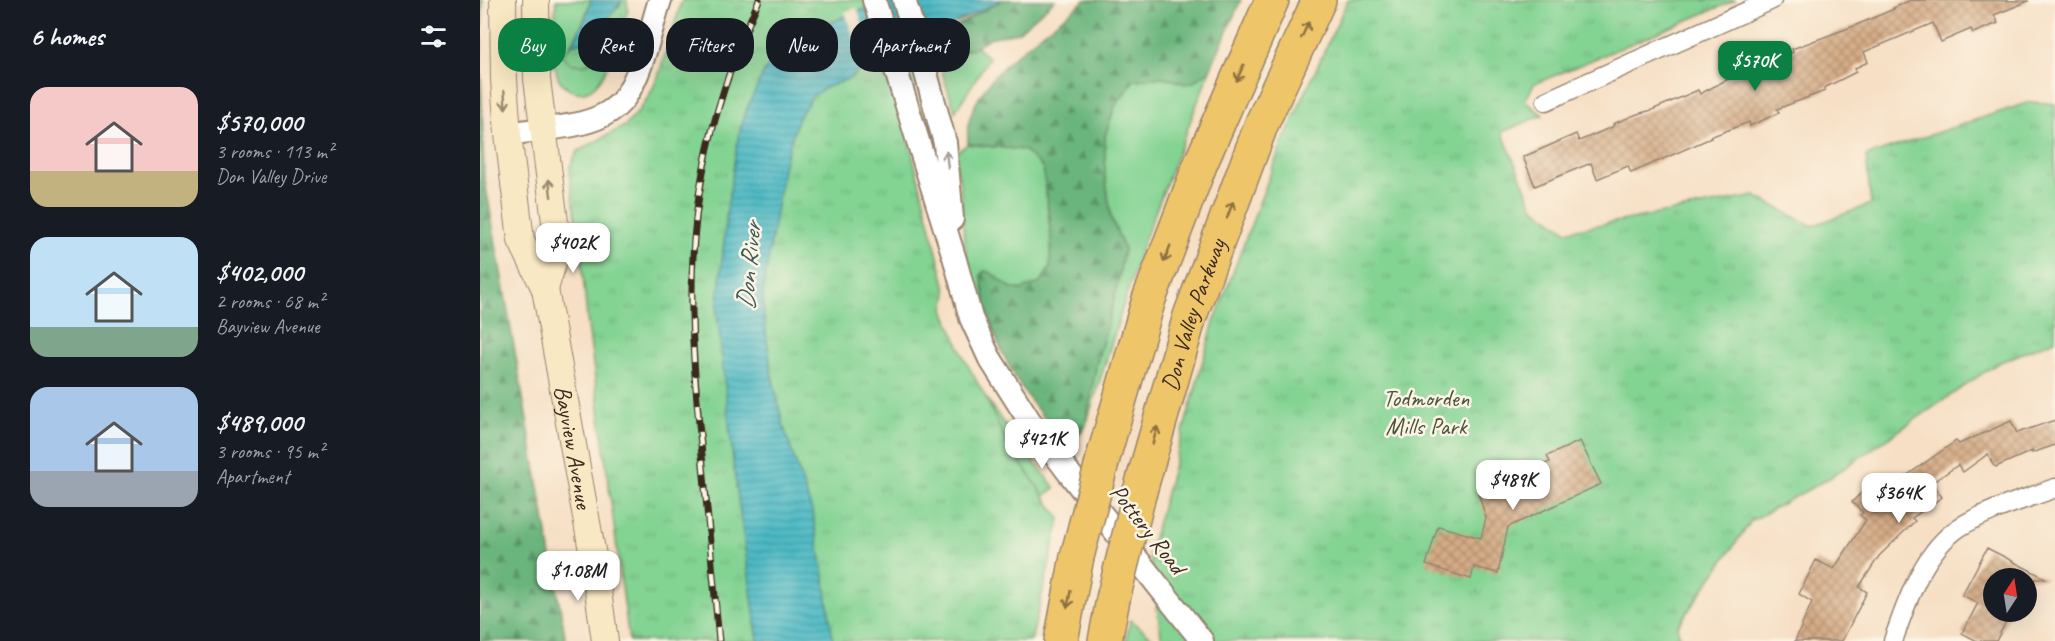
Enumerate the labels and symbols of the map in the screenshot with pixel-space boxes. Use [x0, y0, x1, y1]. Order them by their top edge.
one-way arrow [1299, 21, 1311, 39]
pin: $570K [1713, 41, 1797, 92]
one-way arrow [1234, 63, 1245, 82]
one-way arrow [500, 90, 511, 110]
one-way arrow [941, 150, 952, 170]
one-way arrow [545, 179, 556, 198]
one-way arrow [1225, 201, 1236, 220]
water label: Don River [728, 217, 769, 311]
pin: $402K [531, 223, 615, 274]
street label: Don Valley Parkway [1154, 233, 1233, 394]
one-way arrow [1160, 244, 1171, 262]
street label: Bayview Avenue [548, 383, 600, 513]
park label: Todmorden Mills Park [1383, 383, 1469, 441]
pin: $421K [1000, 419, 1084, 470]
one-way arrow [1150, 425, 1162, 444]
pin: $489K [1471, 460, 1555, 511]
pin: $364K [1857, 473, 1941, 524]
street label: Pottery Road [1103, 478, 1195, 583]
pin: $1.08M [529, 551, 627, 602]
north arrow [1983, 568, 2037, 622]
one-way arrow [1063, 588, 1074, 608]

